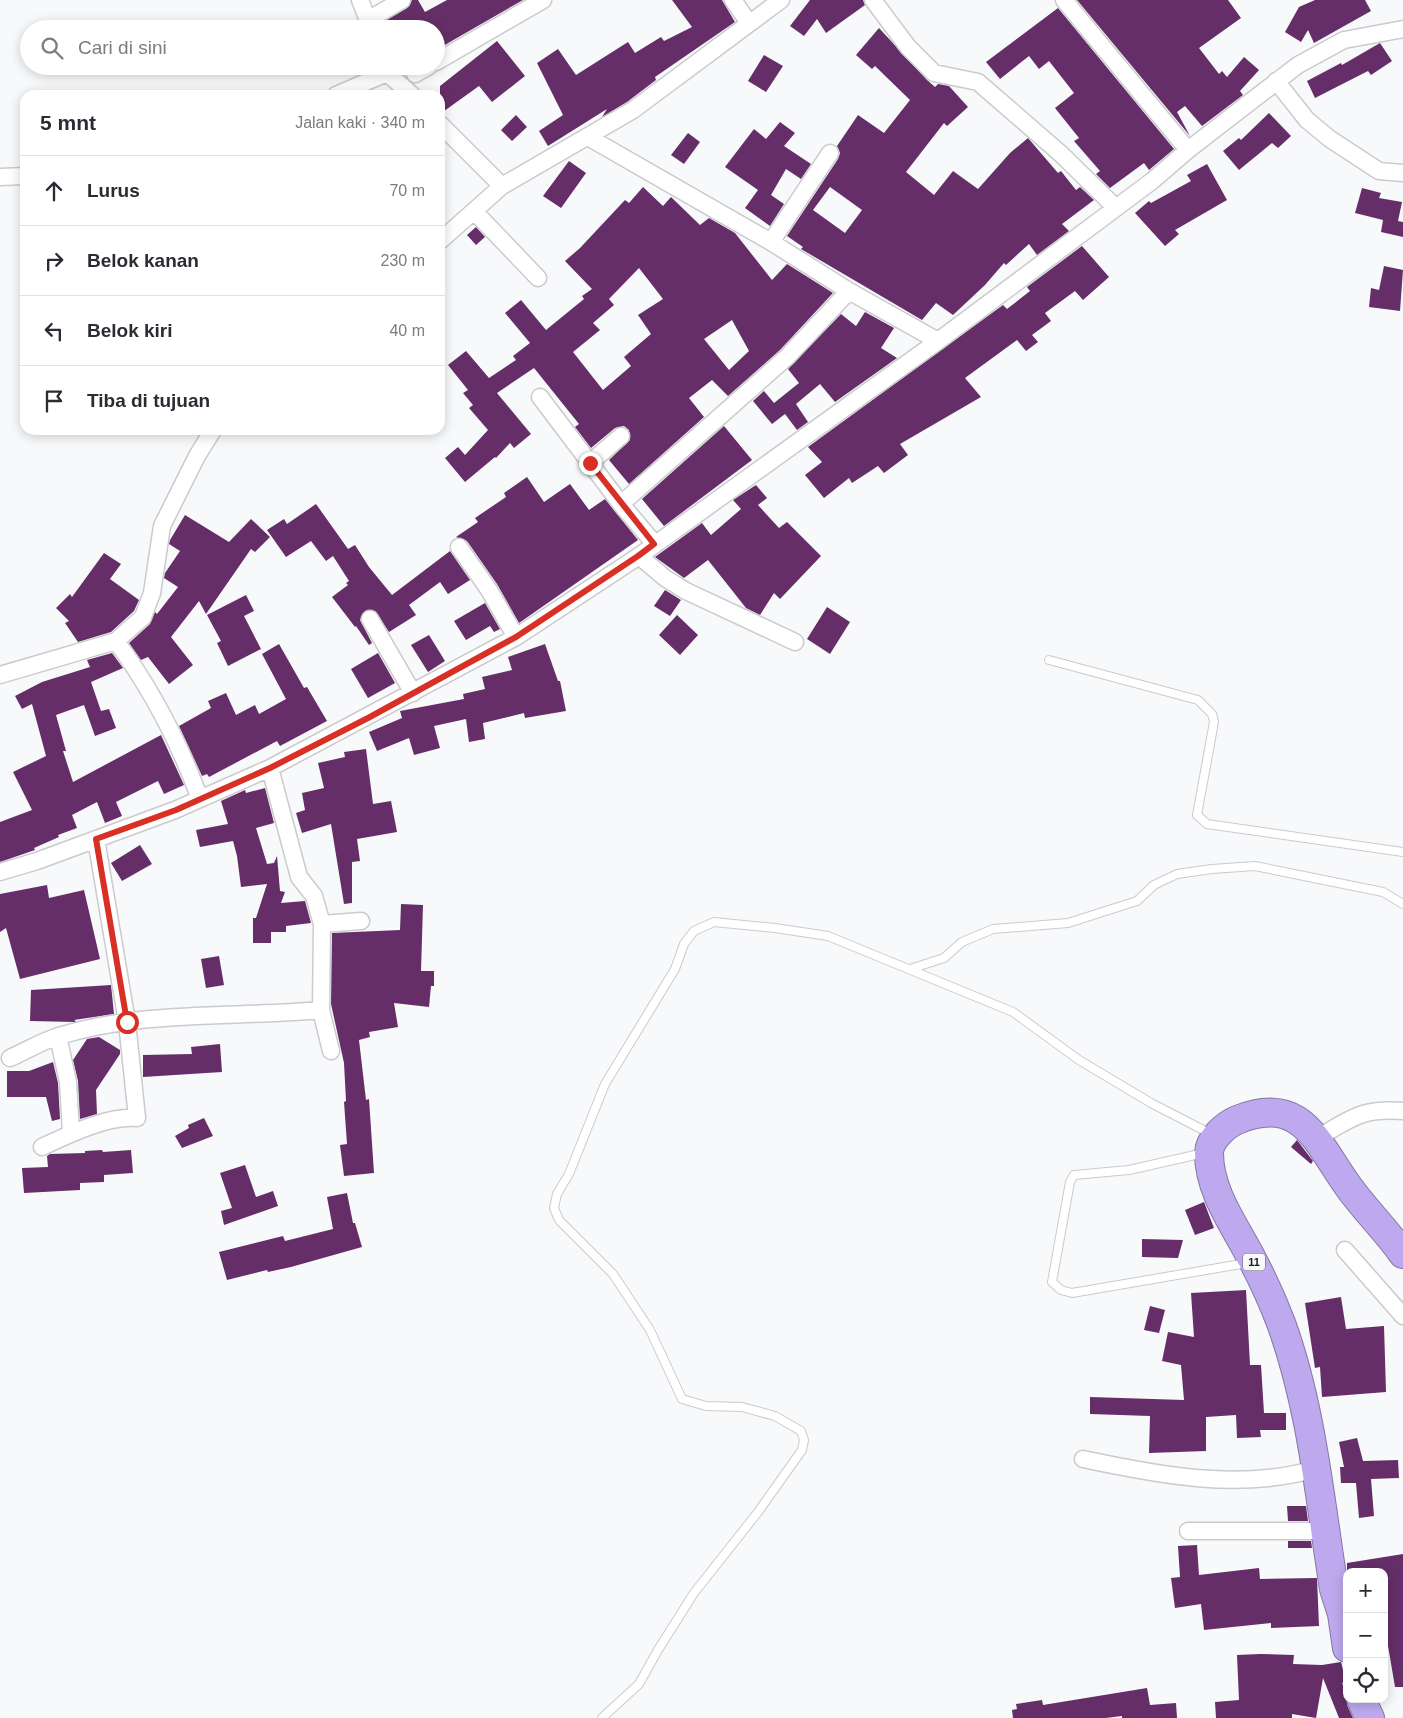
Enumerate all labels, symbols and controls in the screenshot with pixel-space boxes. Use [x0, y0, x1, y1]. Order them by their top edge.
search box [20, 20, 445, 75]
icon: search [38, 34, 66, 62]
text: Cari di sini [78, 37, 167, 58]
text: 5 mnt [40, 111, 96, 134]
text: Jalan kaki · 340 m [295, 114, 425, 131]
icon: ahead [40, 177, 68, 205]
text: Lurus [87, 180, 140, 201]
text: 70 m [389, 182, 425, 199]
icon: right [40, 247, 68, 275]
text: Belok kanan [87, 250, 199, 271]
text: 230 m [381, 252, 425, 269]
icon: left [40, 317, 68, 345]
text: Belok kiri [87, 320, 173, 341]
text: 40 m [389, 322, 425, 339]
icon: arrive [40, 387, 68, 415]
text: Tiba di tujuan [87, 390, 210, 411]
route end [579, 452, 602, 475]
route start [116, 1011, 139, 1034]
road number: 11 [1243, 1254, 1265, 1270]
map controls [1343, 1568, 1388, 1703]
button: + [1343, 1568, 1388, 1613]
button: − [1343, 1613, 1388, 1658]
button: locate [1343, 1658, 1388, 1703]

